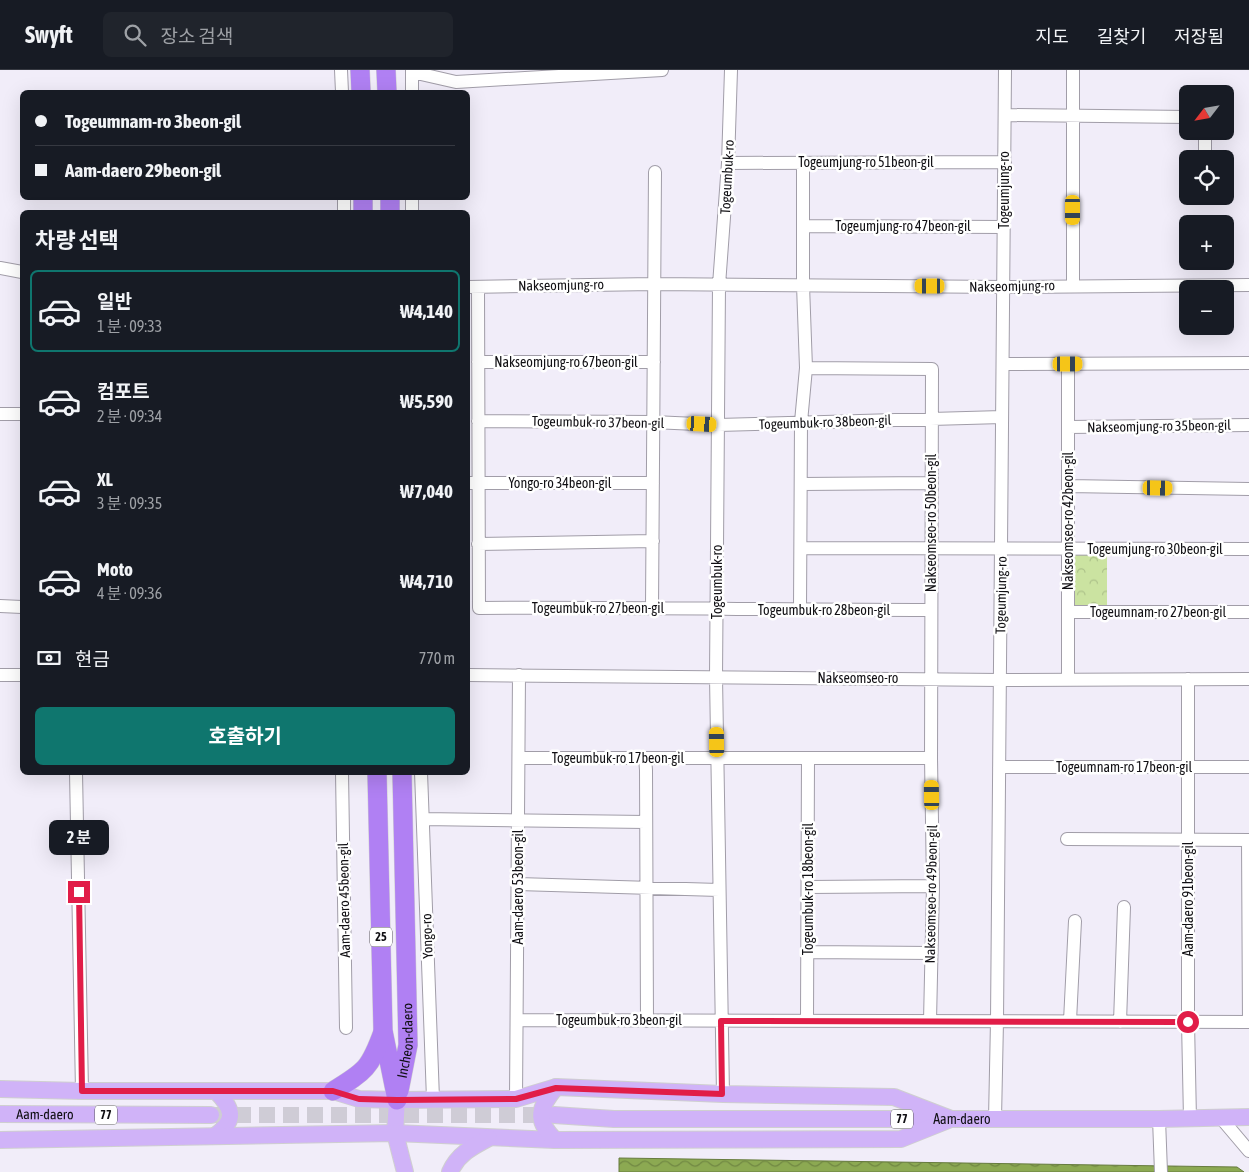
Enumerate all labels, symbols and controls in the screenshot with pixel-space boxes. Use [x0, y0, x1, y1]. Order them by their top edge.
search box [103, 12, 453, 57]
text: Swyft [25, 21, 73, 48]
icon: search [121, 21, 149, 49]
text: 장소 검색 [161, 25, 233, 47]
text: 지도 [1036, 26, 1069, 47]
text: 길찾기 [1097, 26, 1146, 47]
text: 저장됨 [1174, 26, 1224, 47]
north arrow [1179, 85, 1234, 140]
map controls [1179, 85, 1234, 335]
text: Togeumnam-ro 3beon-gil [65, 110, 241, 132]
street label: Togeumbuk-ro [717, 139, 737, 215]
button: locate [1179, 150, 1234, 205]
street label: Togeumjung-ro [996, 151, 1012, 229]
street label: Togeumjung-ro 51beon-gil [798, 154, 934, 170]
text: Aam-daero 29beon-gil [65, 159, 221, 181]
car [1065, 195, 1080, 225]
button: + [1179, 215, 1234, 270]
street label: Togeumjung-ro 47beon-gil [835, 218, 971, 234]
text: 차량 선택 [35, 227, 119, 253]
street label: Nakseomjung-ro [518, 276, 604, 294]
street label: Nakseomjung-ro [969, 277, 1055, 295]
car [915, 279, 945, 294]
button: − [1179, 280, 1234, 335]
icon: car [37, 289, 82, 334]
text: 일반 [97, 290, 132, 312]
text: ₩4,140 [400, 300, 453, 322]
text: 1 분 · 09:33 [97, 317, 162, 335]
street label: Nakseomjung-ro 67beon-gil [494, 354, 638, 370]
car [1053, 357, 1083, 372]
icon: car [37, 379, 82, 424]
text: 컴포트 [97, 380, 149, 402]
text: ₩5,590 [400, 390, 453, 412]
text: 2 분 · 09:34 [97, 407, 162, 425]
street label: Togeumbuk-ro 38beon-gil [759, 412, 892, 432]
street label: Togeumbuk-ro 37beon-gil [532, 413, 665, 431]
car [686, 416, 717, 432]
street label: Nakseomjung-ro 35beon-gil [1087, 417, 1231, 435]
street label: Nakseomseo-ro 42beon-gil [1060, 451, 1076, 590]
street label: Nakseomseo-ro 50beon-gil [923, 453, 939, 592]
text: XL [97, 468, 113, 490]
icon: car [37, 469, 82, 514]
street label: Yongo-ro 34beon-gil [508, 475, 612, 491]
text: ₩7,040 [400, 480, 453, 502]
car [1142, 480, 1173, 496]
text: 3 분 · 09:35 [97, 494, 162, 512]
street label: Togeumjung-ro 30beon-gil [1087, 541, 1223, 557]
street label: Togeumbuk-ro [709, 545, 725, 619]
street label: Togeumjung-ro [992, 556, 1010, 634]
text: Moto [97, 558, 133, 580]
icon: car [37, 559, 82, 604]
text: ₩4,710 [400, 570, 453, 592]
text: 4 분 · 09:36 [97, 584, 162, 602]
street label: Togeumbuk-ro 27beon-gil [532, 600, 664, 616]
street label: Togeumbuk-ro 28beon-gil [758, 602, 890, 618]
street label: Togeumnam-ro 27beon-gil [1090, 604, 1226, 620]
icon: cash [35, 644, 63, 672]
text: 현금 [75, 648, 110, 670]
text: 770 m [419, 649, 455, 667]
street label: Nakseomseo-ro [818, 670, 898, 686]
button: 호출하기 [35, 707, 455, 765]
car [709, 727, 724, 757]
street label: Togeumbuk-ro 17beon-gil [552, 750, 684, 766]
street label: Togeumnam-ro 17beon-gil [1056, 759, 1192, 775]
car [924, 780, 939, 810]
callout: 2 분 [49, 820, 109, 854]
street label: Togeumbuk-ro 18beon-gil [800, 823, 816, 955]
street label: Nakseomseo-ro 49beon-gil [922, 824, 940, 963]
text: 2 분 [67, 828, 91, 846]
street label: Aam-daero 53beon-gil [510, 829, 526, 944]
street label: Aam-daero 91beon-gil [1180, 841, 1196, 956]
street label: Aam-daero 45beon-gil [335, 842, 353, 958]
route end [68, 881, 90, 903]
street label: Yongo-ro [418, 913, 436, 959]
road number: 25 [370, 928, 392, 946]
street label: Incheon-daero [394, 1003, 416, 1080]
route start [1177, 1011, 1199, 1033]
street label: Togeumbuk-ro 3beon-gil [556, 1012, 682, 1028]
street label: Aam-daero [16, 1106, 74, 1122]
road number: 77 [95, 1106, 117, 1124]
road number: 77 [891, 1110, 913, 1128]
street label: Aam-daero [933, 1111, 990, 1127]

